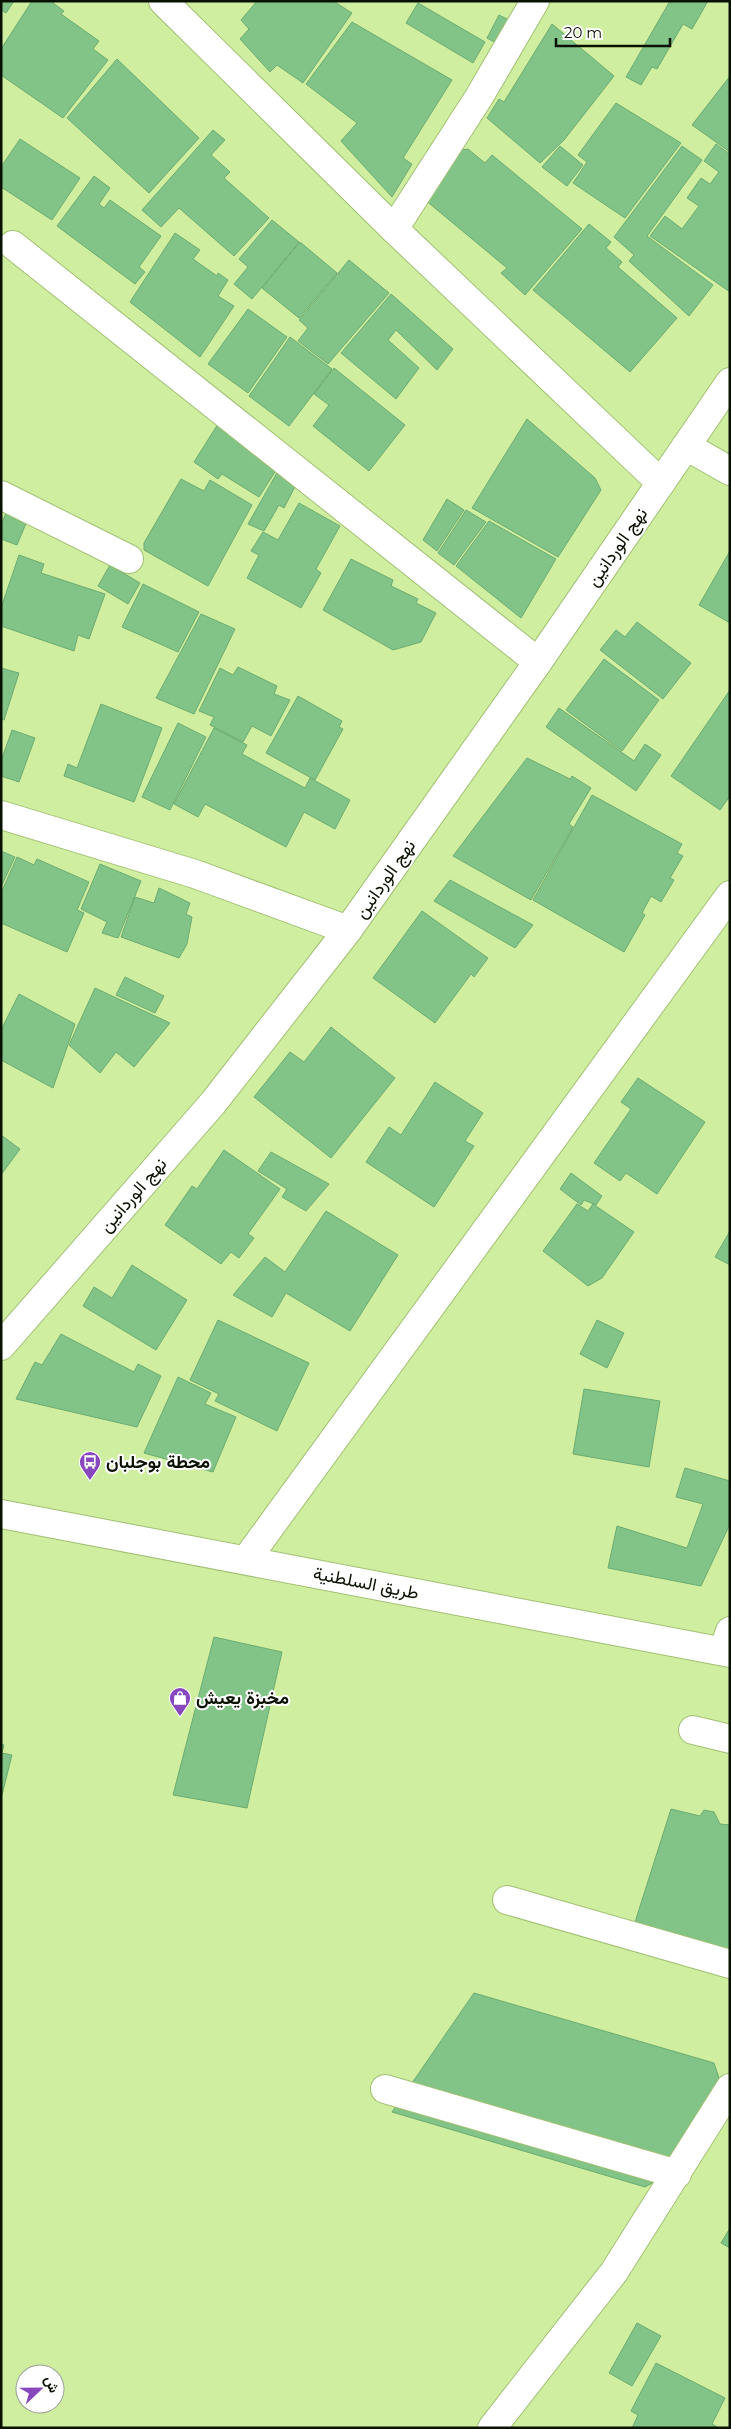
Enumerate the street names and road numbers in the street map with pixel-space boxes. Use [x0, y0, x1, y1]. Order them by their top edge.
street label: نهج الوردانين [582, 503, 653, 591]
street label: نهج الوردانين [350, 835, 421, 923]
street label: نهج الوردانين [95, 1153, 172, 1237]
street label: طريق السلطنية [311, 1562, 421, 1604]

